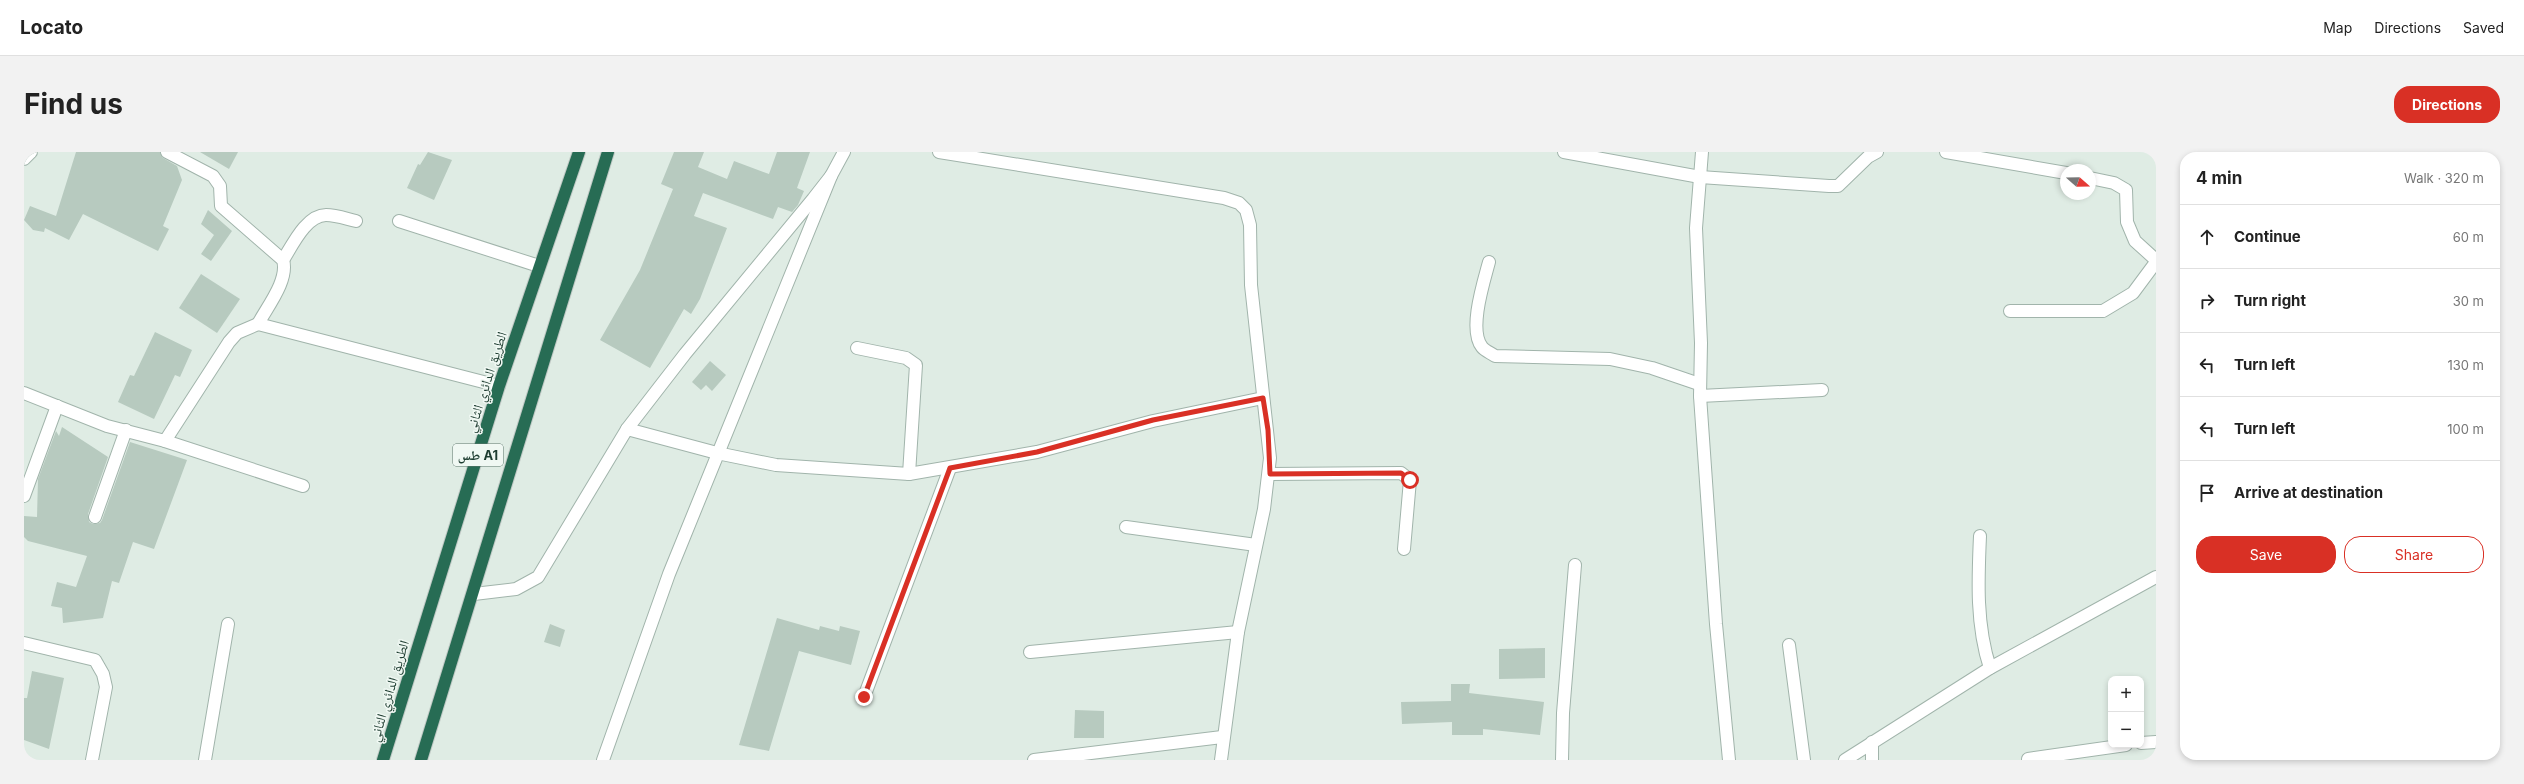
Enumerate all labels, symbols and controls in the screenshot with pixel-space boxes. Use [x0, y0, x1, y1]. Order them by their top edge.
text: Locato [20, 16, 83, 39]
text: Map [2323, 19, 2352, 36]
text: Directions [2374, 19, 2441, 36]
text: Saved [2463, 19, 2504, 36]
button: Directions [2394, 86, 2500, 123]
text: Find us [24, 87, 123, 121]
north arrow [2060, 164, 2096, 200]
text: 4 min [2196, 168, 2242, 188]
text: Walk · 320 m [2404, 170, 2484, 186]
icon: ahead [2196, 226, 2218, 248]
text: Continue [2234, 227, 2301, 246]
text: 60 m [2453, 229, 2484, 245]
icon: right [2196, 290, 2218, 312]
text: Turn right [2234, 291, 2306, 310]
text: 30 m [2453, 293, 2484, 309]
street label: الطريق الدائري الثاني [461, 329, 513, 436]
icon: left [2196, 354, 2218, 376]
text: Turn left [2234, 355, 2295, 374]
text: 130 m [2447, 357, 2484, 373]
icon: left [2196, 418, 2218, 440]
text: Turn left [2234, 419, 2295, 438]
text: 100 m [2447, 421, 2484, 437]
road number: طس A1 [453, 444, 503, 466]
route start [1401, 471, 1419, 489]
icon: arrive [2196, 482, 2218, 504]
text: Arrive at destination [2234, 483, 2383, 502]
button: Save [2196, 536, 2336, 573]
button: Share [2344, 536, 2484, 573]
street label: الطريق الدائري الثاني [365, 638, 415, 745]
map controls [2108, 676, 2144, 748]
button: + [2108, 676, 2144, 712]
route end [855, 688, 873, 706]
button: − [2108, 712, 2144, 748]

